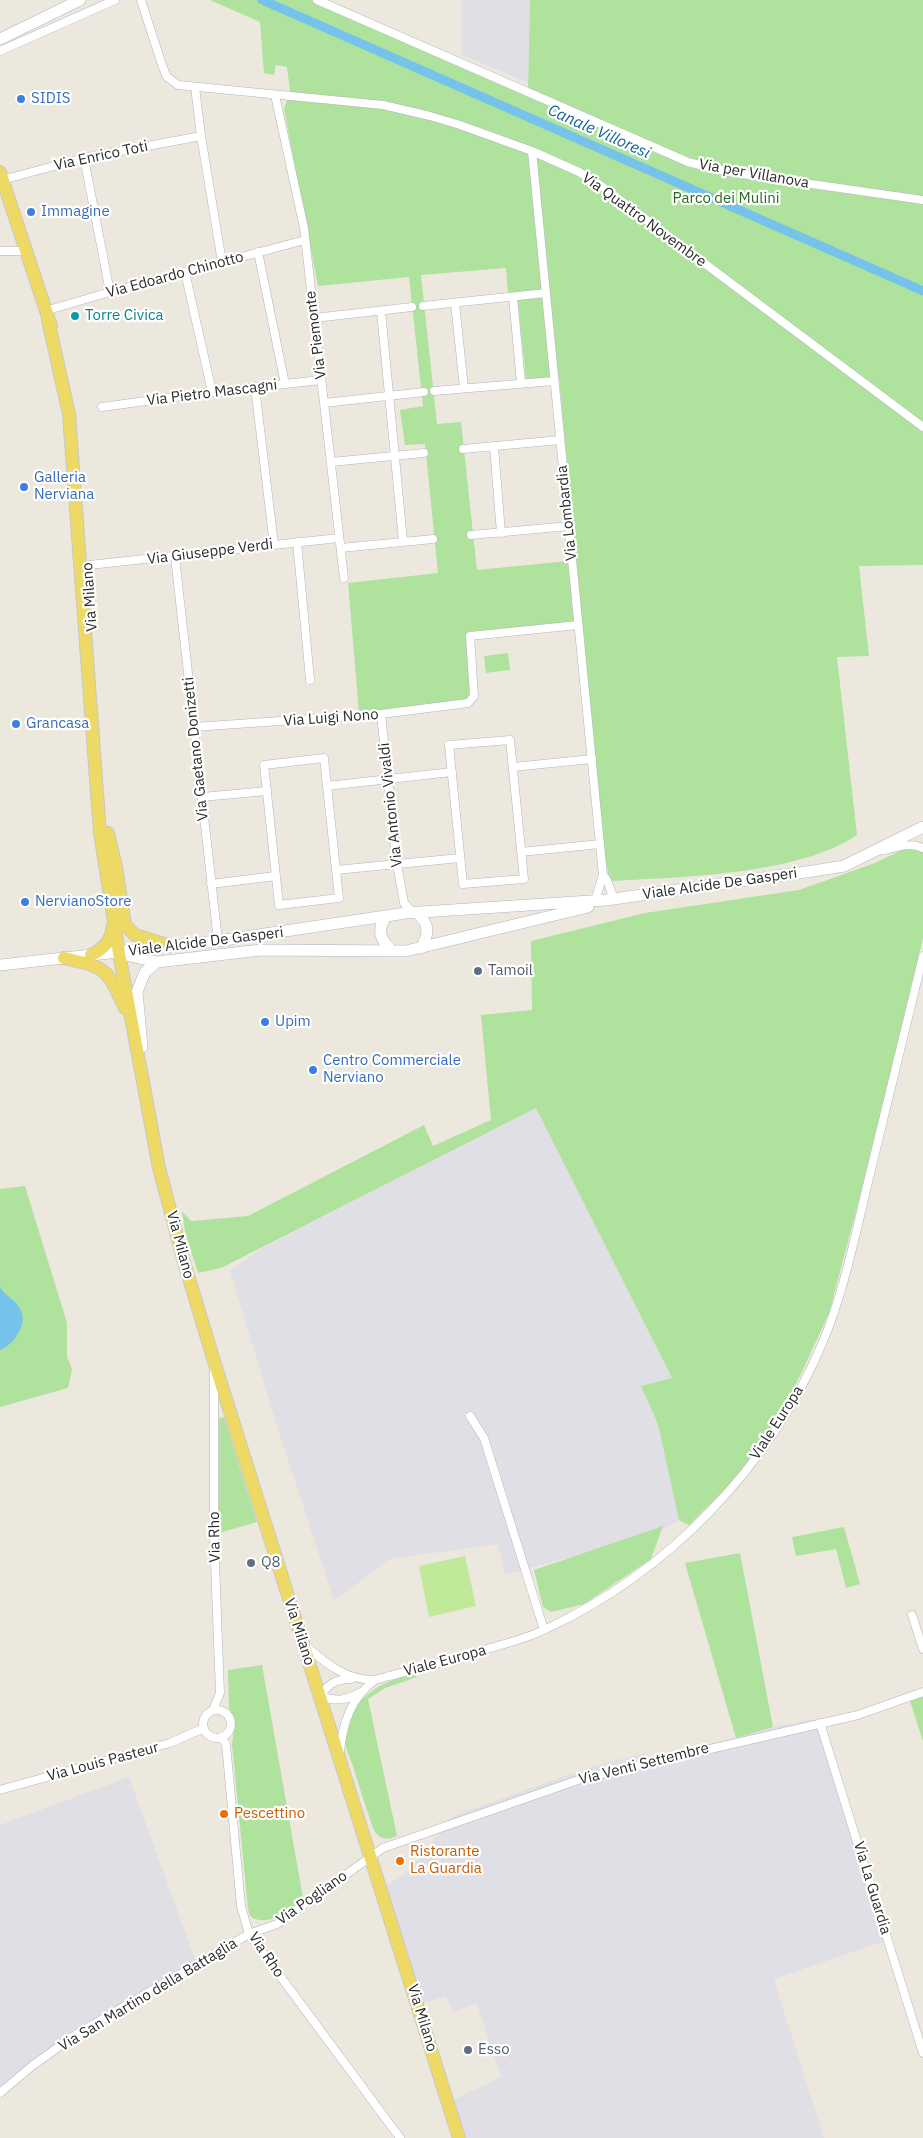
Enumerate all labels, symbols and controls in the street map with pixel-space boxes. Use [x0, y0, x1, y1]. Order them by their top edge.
place label: SIDIS [31, 90, 70, 108]
marker: SIDIS [15, 93, 27, 105]
water label: Canale Villoresi [545, 101, 653, 163]
street label: Via Enrico Toti [52, 137, 150, 175]
street label: Via per Villanova [698, 155, 810, 193]
street label: Via Quattro Novembre [578, 169, 710, 271]
park label: Parco dei Mulini [673, 190, 779, 208]
place label: Immagine [41, 203, 110, 221]
marker: Immagine [25, 206, 37, 218]
street label: Via Edoardo Chinotto [104, 248, 246, 302]
street label: Via Piemonte [302, 290, 330, 380]
place label: Torre Civica [85, 307, 163, 325]
marker: Torre Civica [69, 310, 81, 322]
street label: Via Pietro Mascagni [146, 376, 278, 410]
street label: Via Lombardia [553, 464, 581, 562]
place label: Galleria Nerviana [34, 469, 94, 504]
marker: Galleria Nerviana [18, 481, 30, 493]
street label: Via Giuseppe Verdi [146, 535, 274, 569]
street label: Via Milano [79, 562, 101, 632]
street label: Via Gaetano Donizetti [179, 676, 213, 822]
street label: Via Luigi Nono [283, 706, 379, 730]
place label: Grancasa [26, 715, 89, 733]
marker: Grancasa [10, 718, 22, 730]
street label: Via Antonio Vivaldi [376, 742, 406, 868]
street label: Viale Alcide De Gasperi [642, 864, 798, 904]
place label: NervianoStore [35, 893, 132, 911]
marker: NervianoStore [19, 896, 31, 908]
street label: Viale Alcide De Gasperi [127, 924, 285, 960]
place label: Tamoil [488, 962, 533, 980]
marker: Tamoil [472, 965, 484, 977]
place label: Upim [275, 1013, 311, 1031]
marker: Upim [259, 1016, 271, 1028]
place label: Centro Commerciale Nerviano [323, 1052, 461, 1087]
marker: Centro Commerciale Nerviano [307, 1064, 319, 1076]
street label: Via Milano [162, 1209, 198, 1281]
street label: Viale Europa [746, 1383, 808, 1463]
street label: Via Rho [206, 1511, 224, 1563]
place label: Q8 [261, 1554, 281, 1572]
marker: Q8 [245, 1557, 257, 1569]
street label: Via Milano [280, 1596, 318, 1668]
street label: Viale Europa [402, 1641, 488, 1681]
street label: Via Louis Pasteur [45, 1738, 161, 1786]
street label: Via Venti Settembre [577, 1739, 711, 1789]
place label: Pescettino [234, 1805, 305, 1823]
marker: Pescettino [218, 1808, 230, 1820]
street label: Via La Guardia [849, 1839, 895, 1937]
place label: Ristorante La Guardia [410, 1843, 482, 1878]
marker: Ristorante La Guardia [394, 1855, 406, 1867]
street label: Via Pogliano [273, 1867, 351, 1929]
street label: Via Rho [244, 1929, 288, 1981]
street label: Via San Martino della Battaglia [56, 1934, 240, 2056]
street label: Via Milano [403, 1982, 441, 2054]
place label: Esso [478, 2041, 510, 2059]
marker: Esso [462, 2044, 474, 2056]

